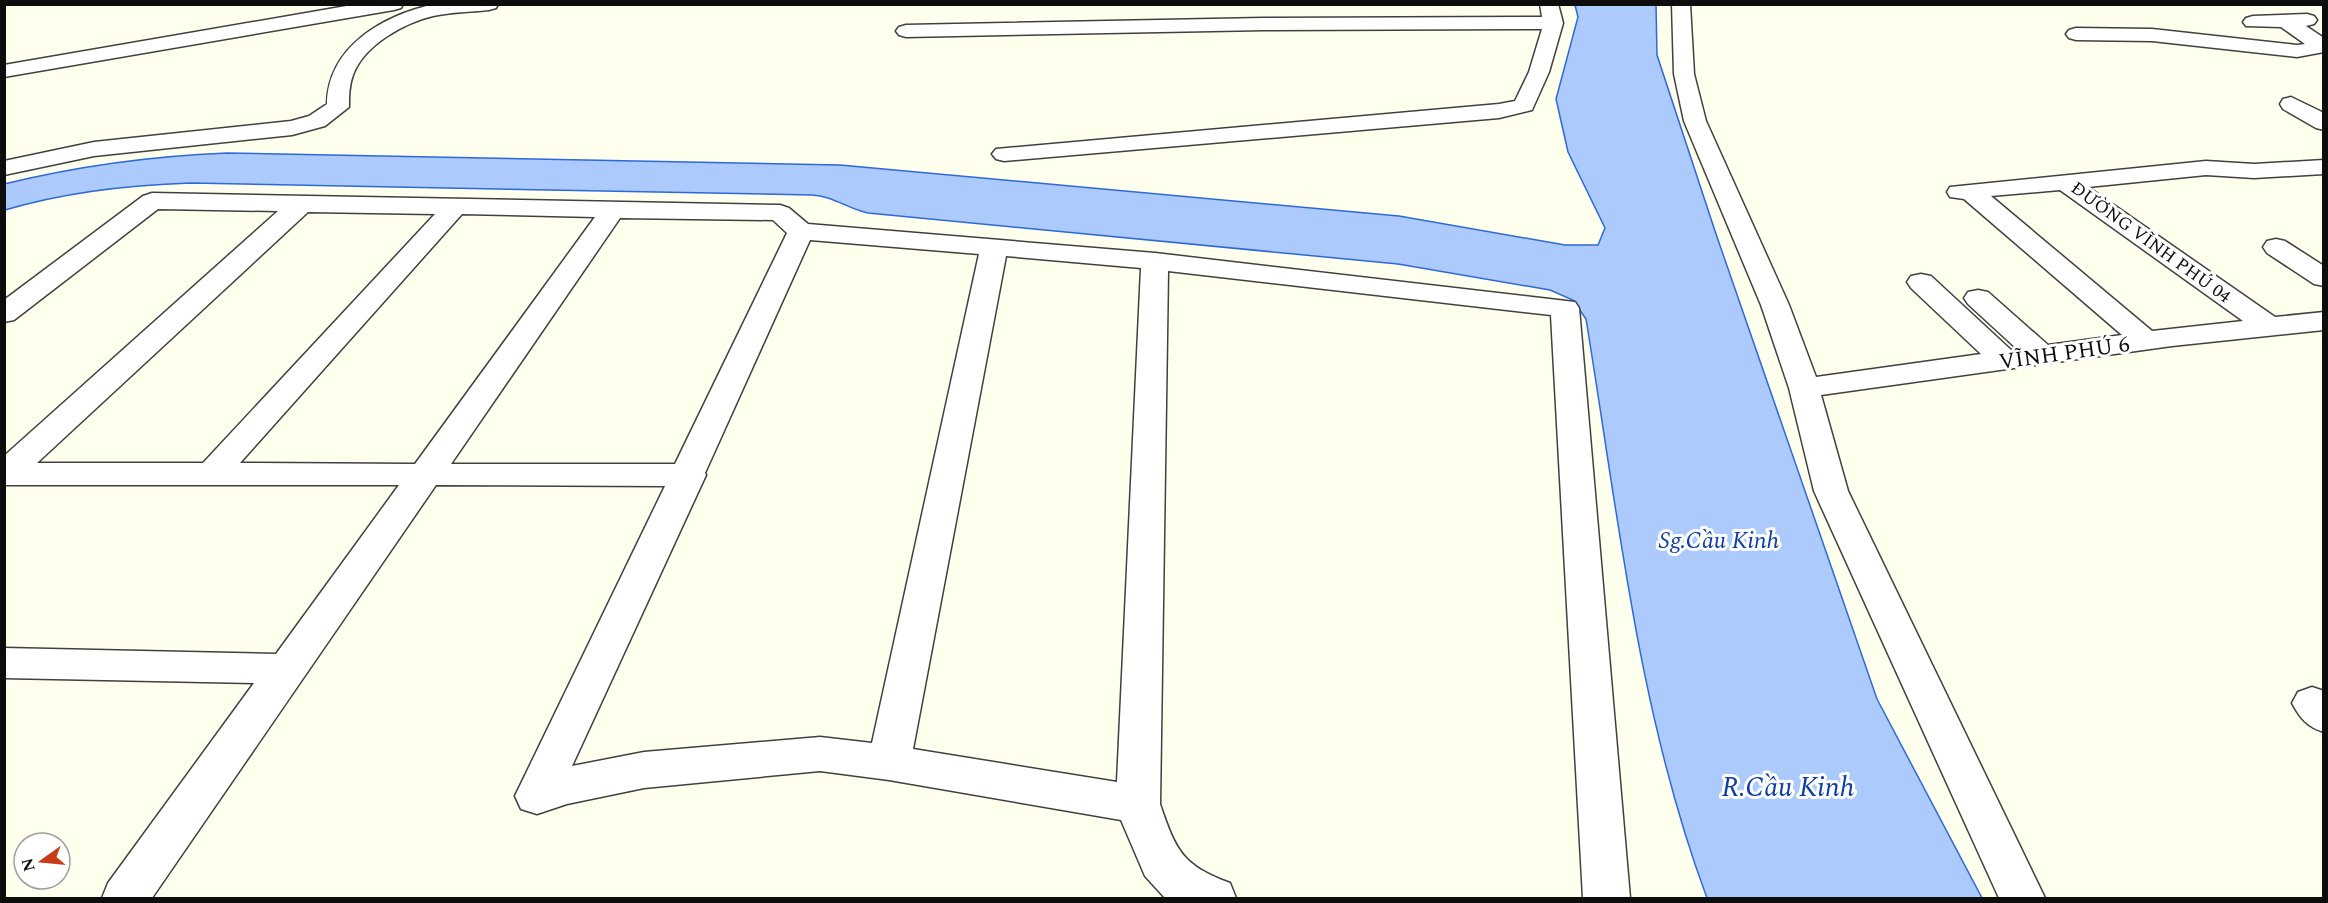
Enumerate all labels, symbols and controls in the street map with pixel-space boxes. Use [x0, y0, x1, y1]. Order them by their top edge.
street label: ĐƯỜNG VĨNH PHÚ 04 [2065, 175, 2236, 310]
street label: VĨNH PHÚ 6 [1997, 328, 2132, 379]
water label: Sg.Cầu Kinh [1659, 523, 1779, 559]
water label: R.Cầu Kinh [1722, 766, 1854, 809]
north arrow [12, 831, 72, 891]
text: N [15, 855, 42, 874]

